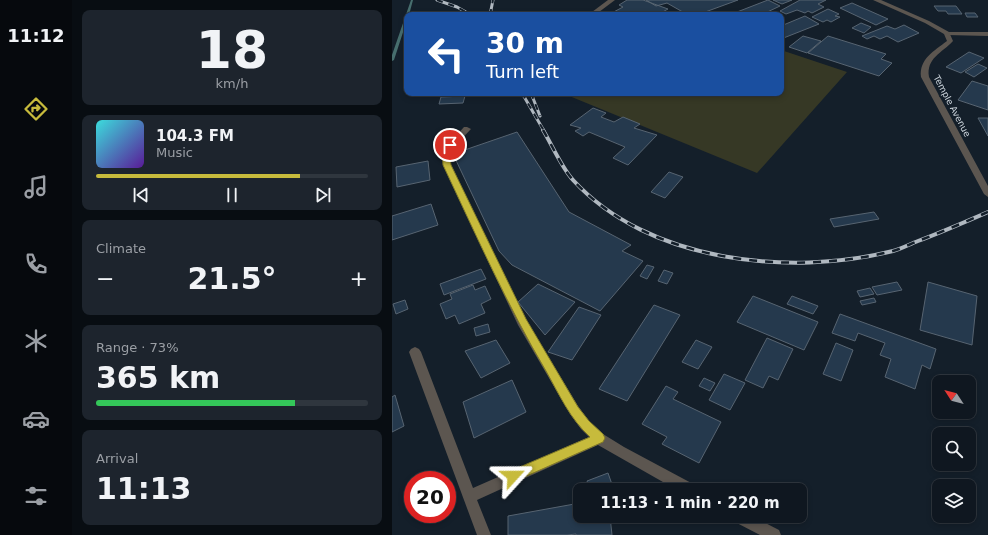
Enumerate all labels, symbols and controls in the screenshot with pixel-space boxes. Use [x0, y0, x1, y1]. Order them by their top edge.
text: 18 [196, 20, 268, 80]
text: 11:12 [7, 25, 65, 46]
text: 30 m [486, 27, 564, 60]
icon: left [420, 28, 472, 80]
text: Turn left [486, 61, 559, 82]
street label: Temple Avenue [931, 73, 973, 139]
text: km/h [216, 76, 248, 91]
icon: directions [22, 95, 50, 123]
text: 104.3 FM [156, 127, 234, 145]
pin [433, 128, 467, 162]
icon: arrive [439, 134, 461, 156]
text: Music [156, 145, 193, 160]
icon: music [22, 173, 50, 201]
icon: previous [130, 184, 152, 206]
icon: pause [221, 184, 243, 206]
icon: next [312, 184, 334, 206]
text: Climate [96, 241, 146, 256]
icon: phone [22, 250, 50, 278]
text: 21.5° [187, 261, 277, 296]
text: − [96, 266, 114, 291]
text: + [350, 266, 368, 291]
icon: climate [22, 327, 50, 355]
text: Range · 73% [96, 340, 179, 355]
text: 365 km [96, 360, 220, 395]
north arrow [932, 375, 976, 419]
map controls [932, 375, 976, 523]
icon: car [22, 405, 50, 433]
button: search [932, 427, 976, 471]
text: Arrival [96, 451, 138, 466]
position arrow [492, 455, 534, 497]
text: 11:13 [96, 471, 192, 506]
speed limit sign: 20 [404, 471, 456, 523]
button: layers [932, 479, 976, 523]
icon: filters [22, 482, 50, 510]
text: 11:13 · 1 min · 220 m [600, 494, 780, 512]

